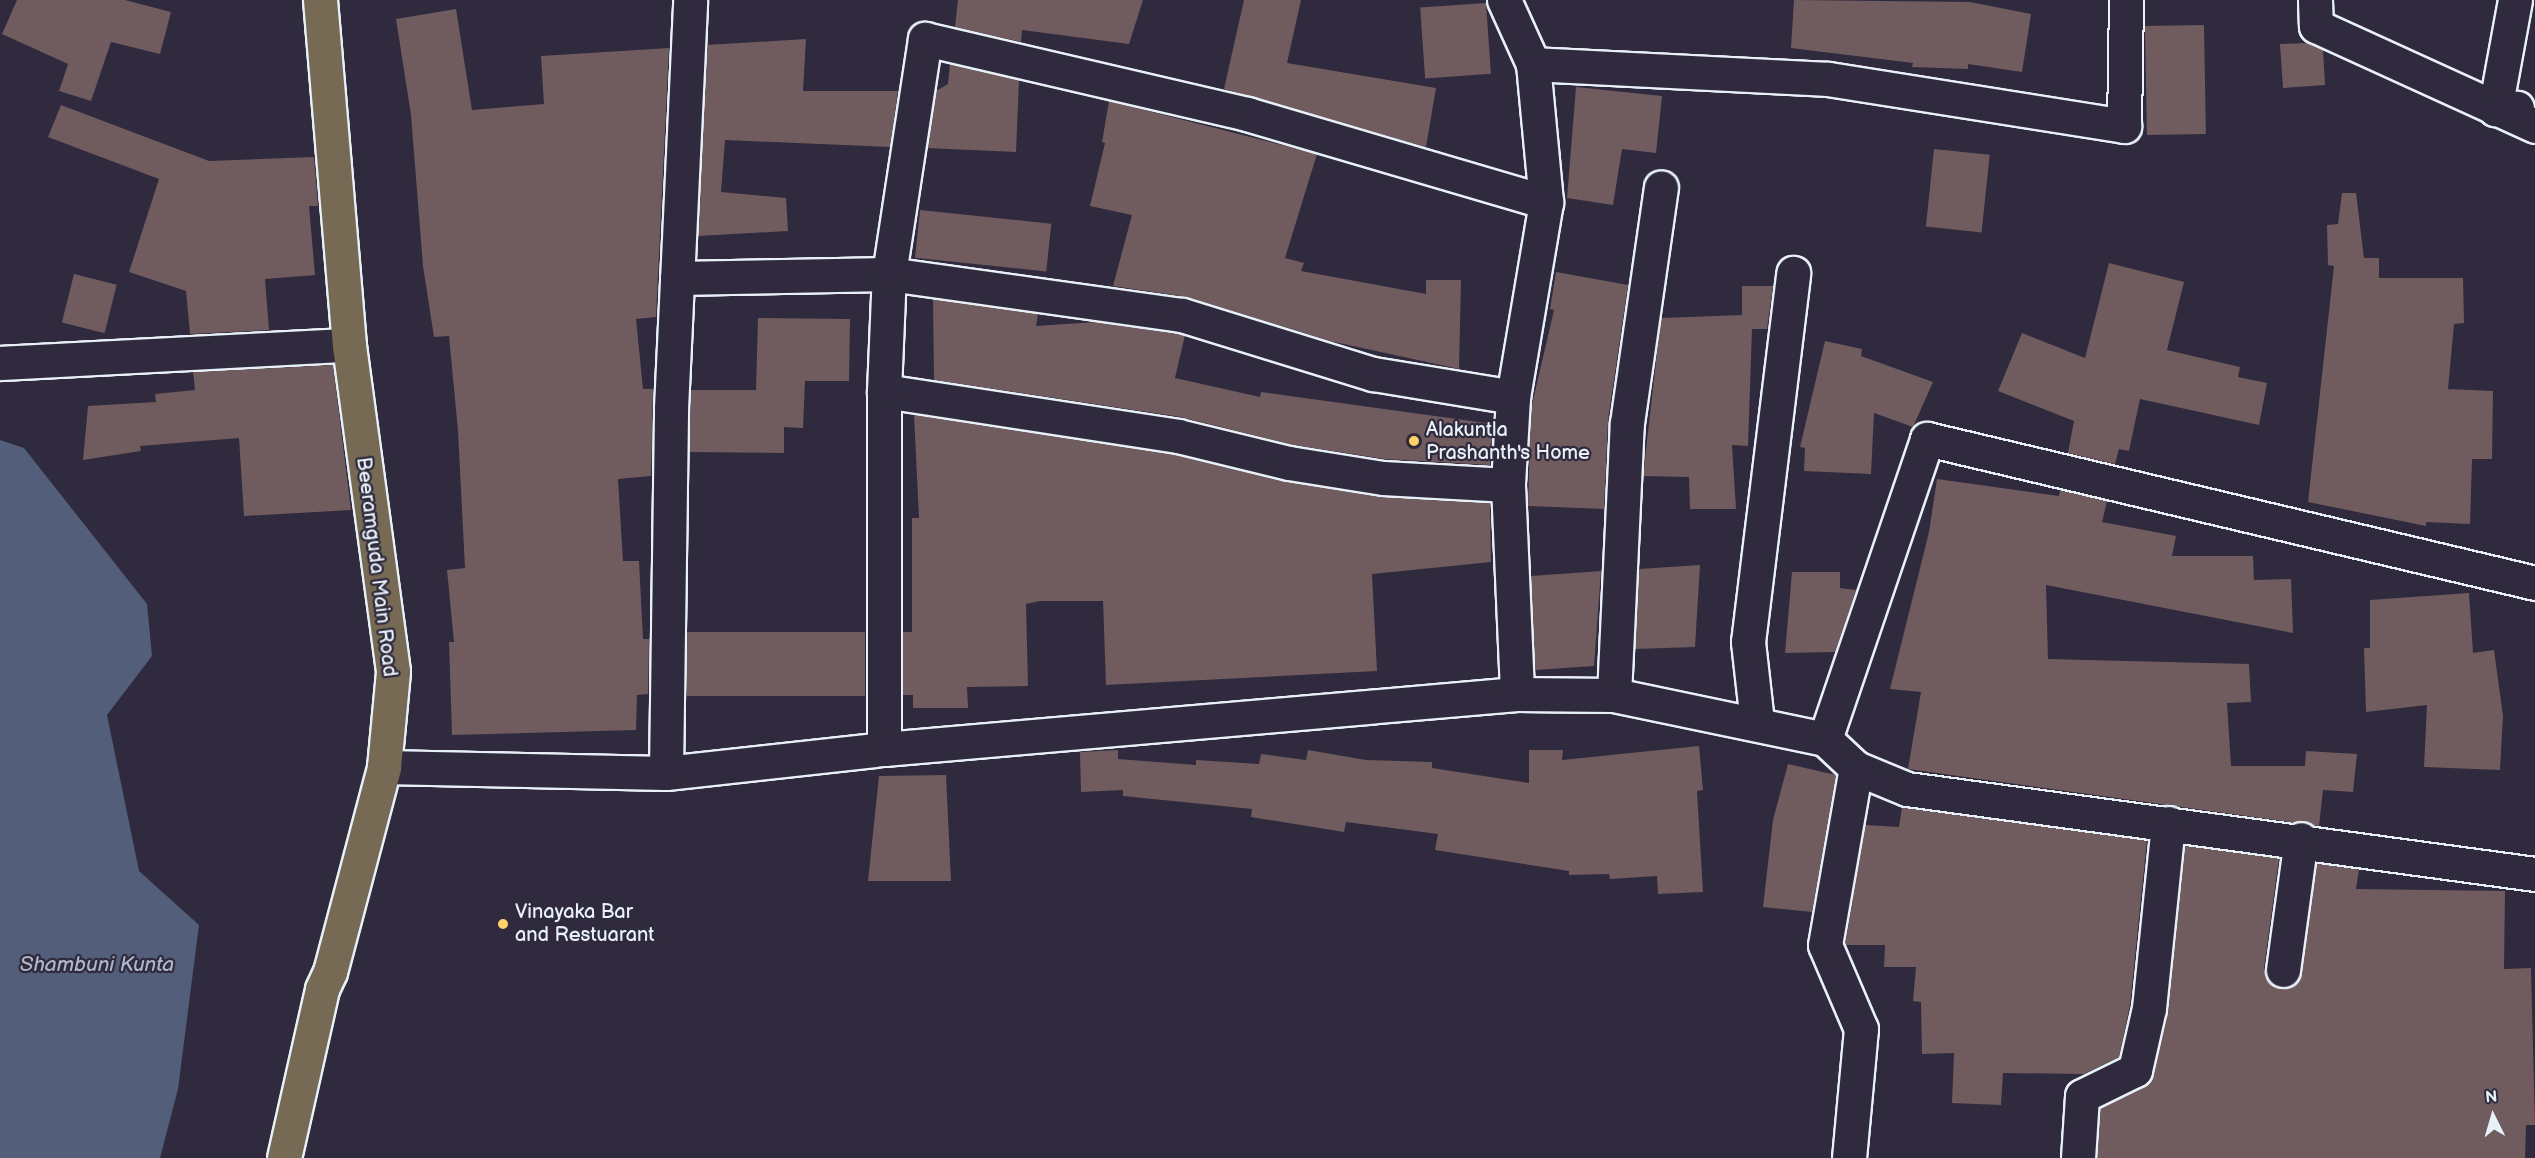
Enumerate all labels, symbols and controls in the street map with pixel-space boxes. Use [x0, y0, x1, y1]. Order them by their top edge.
place label: Alakuntla Prashanth's Home [1426, 418, 1590, 465]
marker: Alakuntla Prashanth's Home [1407, 434, 1421, 448]
street label: Beeramguda Main Road [351, 456, 401, 678]
place label: Vinayaka Bar and Restuarant [515, 900, 654, 947]
marker: Vinayaka Bar and Restuarant [496, 917, 510, 931]
water label: Shambuni Kunta [20, 952, 174, 978]
north arrow [2463, 1086, 2523, 1146]
text: N [2485, 1088, 2498, 1108]

